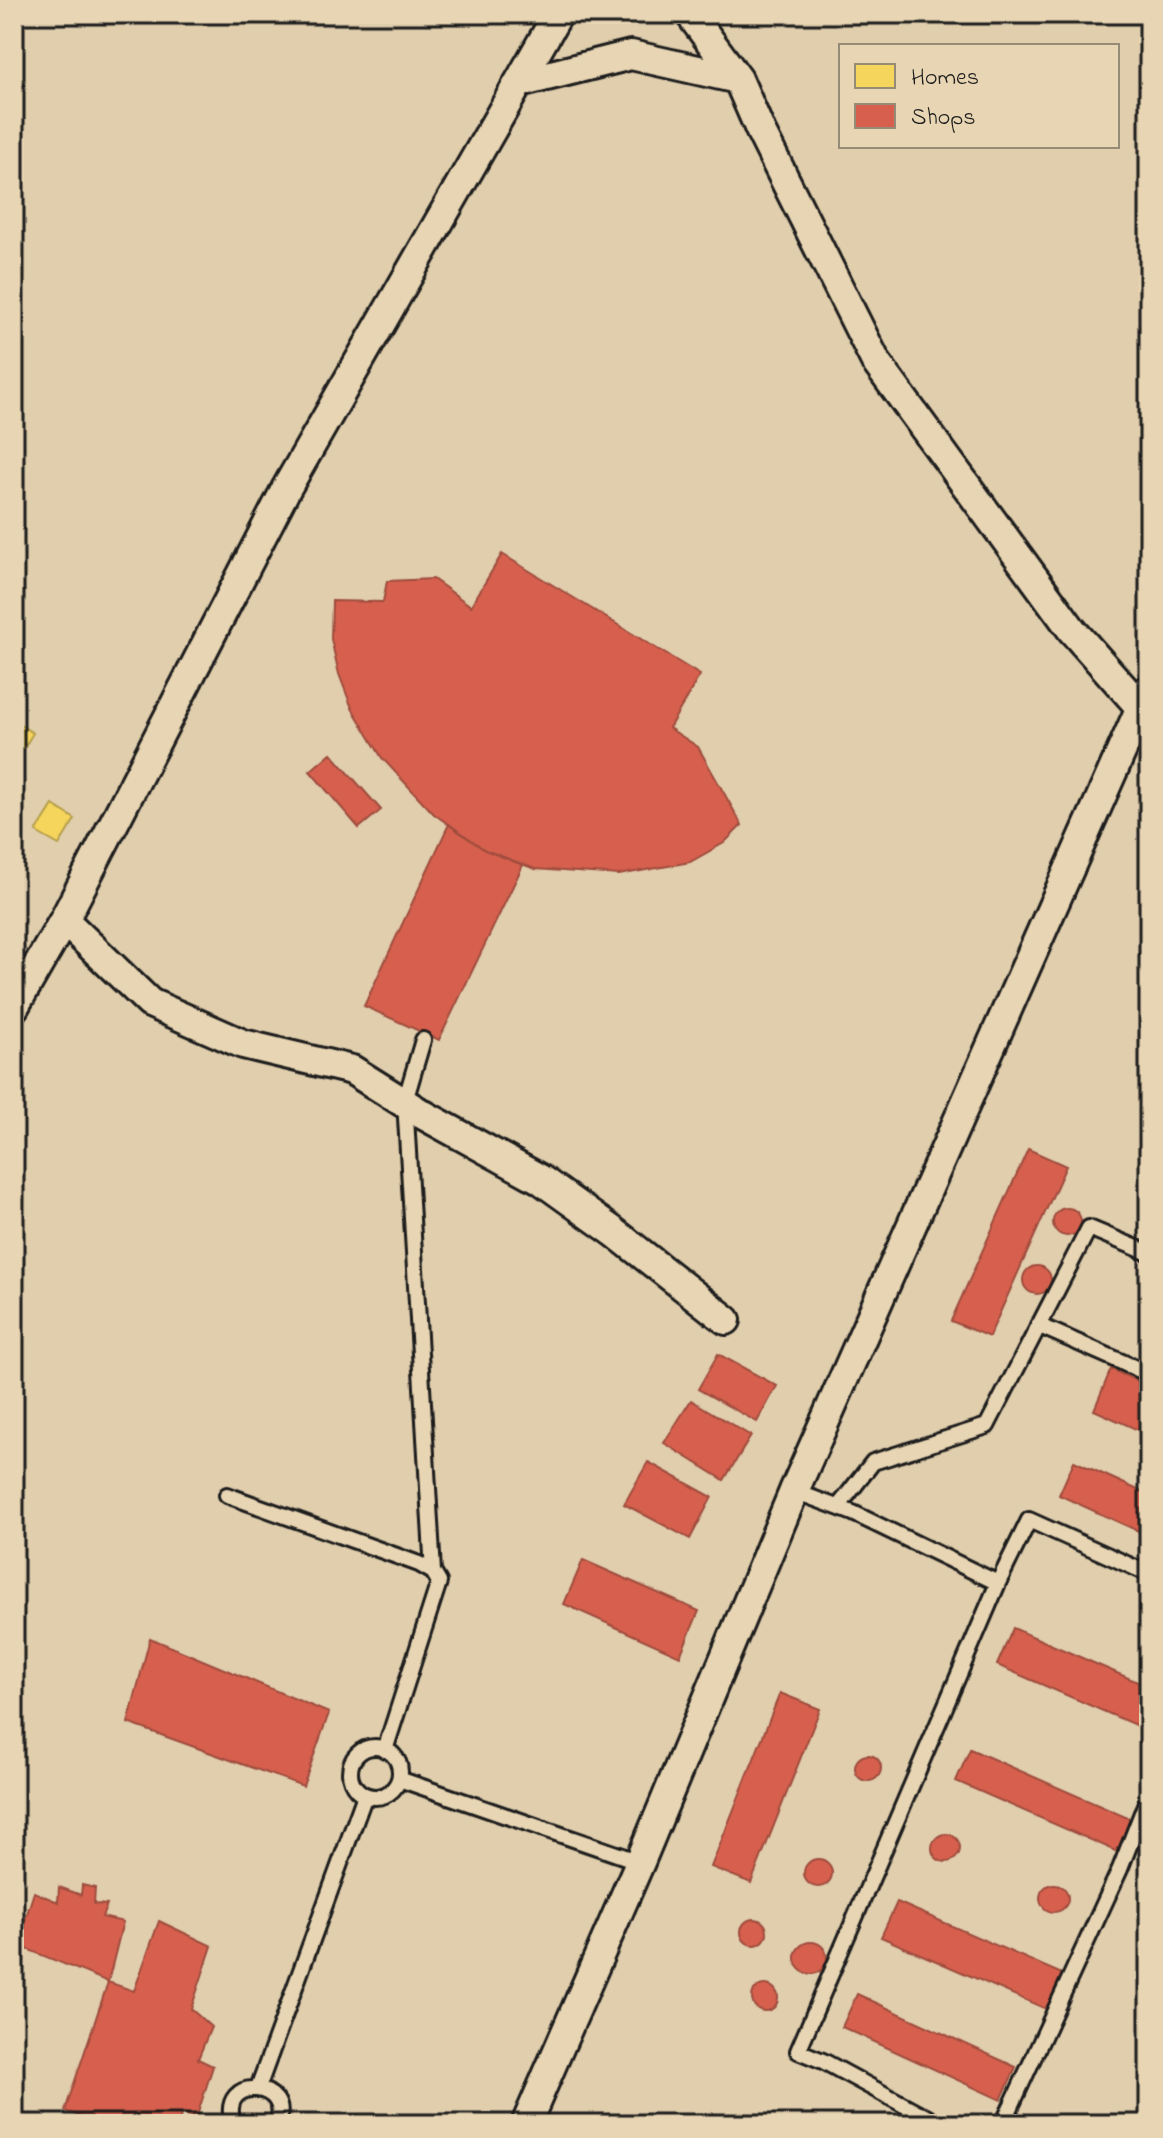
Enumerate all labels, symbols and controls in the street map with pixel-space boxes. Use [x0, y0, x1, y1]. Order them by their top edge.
legend [839, 44, 1119, 148]
text: Homes [911, 61, 979, 96]
text: Shops [911, 101, 976, 136]

